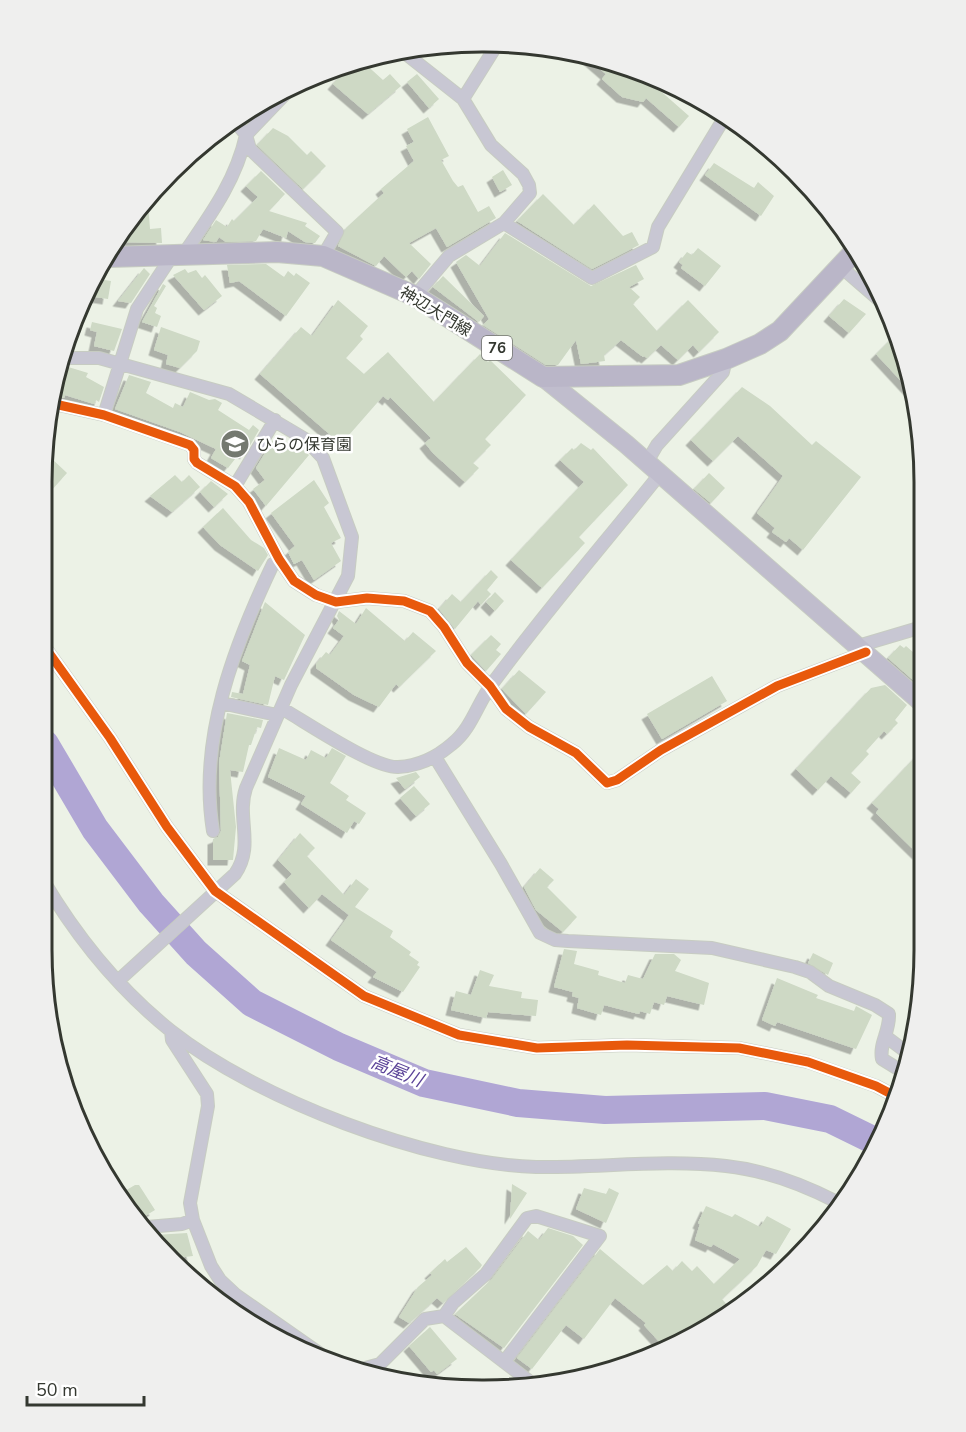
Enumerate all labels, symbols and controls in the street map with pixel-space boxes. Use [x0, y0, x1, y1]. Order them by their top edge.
street label: 神辺大門線 [396, 282, 475, 342]
road number: 76 [482, 336, 512, 360]
school or university icon: ひらの保育園 [219, 428, 251, 460]
place label: ひらの保育園 [256, 434, 352, 456]
water label: 高屋川 [367, 1050, 428, 1093]
scale bar [27, 1369, 144, 1407]
text: 50 m [36, 1378, 78, 1402]

